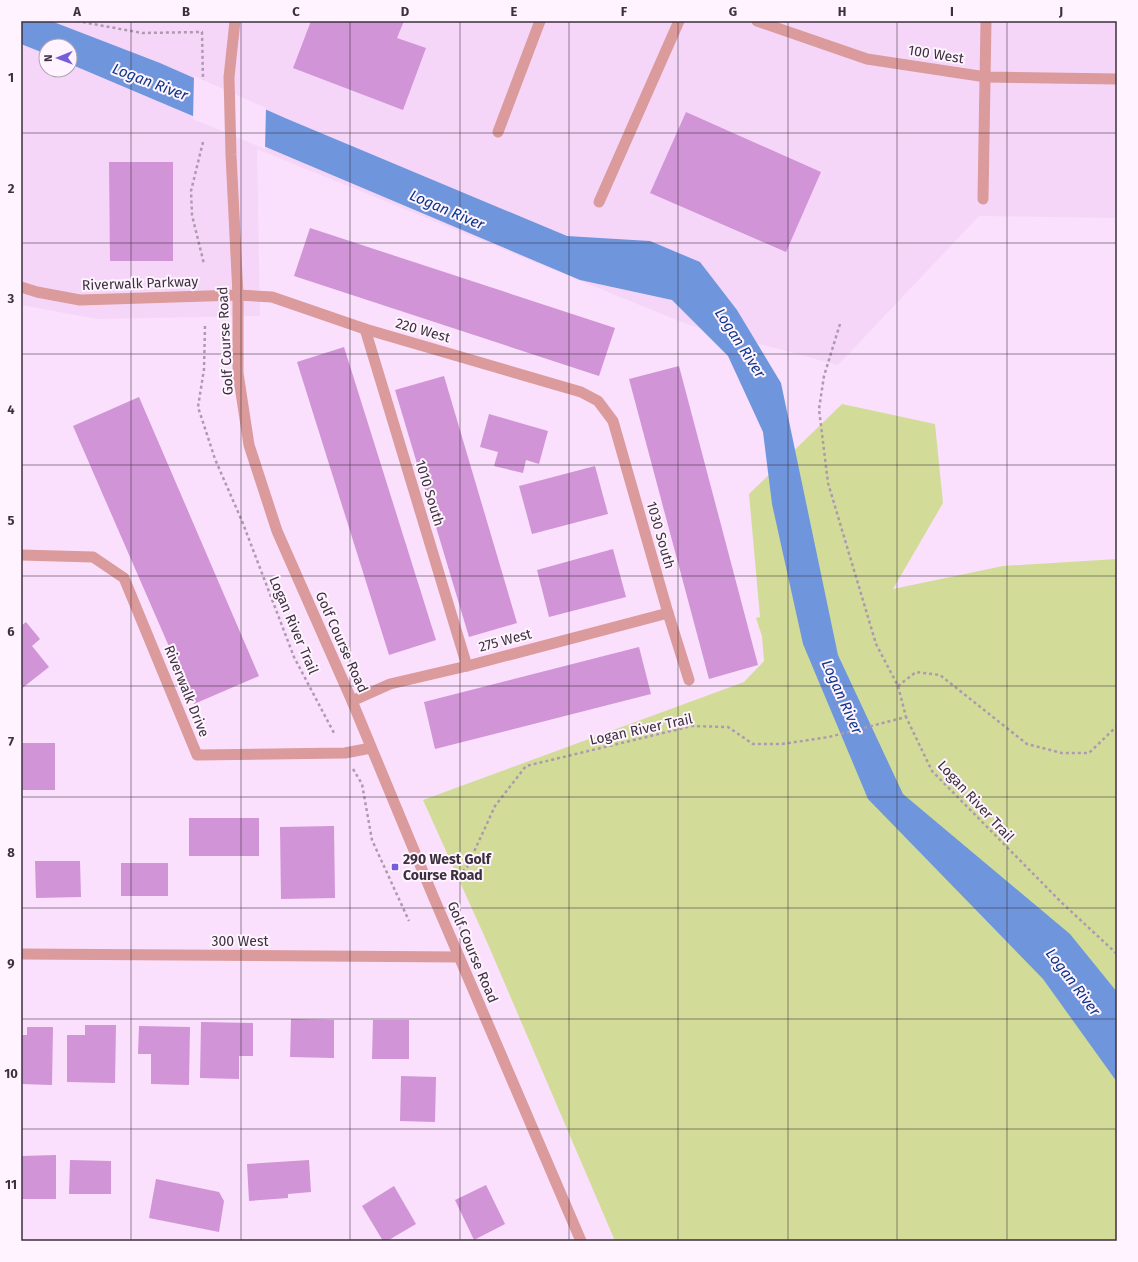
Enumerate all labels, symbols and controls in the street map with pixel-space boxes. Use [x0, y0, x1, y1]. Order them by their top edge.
text: A [72, 4, 81, 19]
text: B [182, 4, 190, 19]
text: C [292, 4, 300, 19]
text: D [401, 4, 410, 19]
text: E [511, 4, 518, 19]
text: F [621, 4, 628, 19]
text: G [729, 4, 737, 19]
text: H [838, 4, 846, 19]
text: I [950, 4, 954, 19]
text: J [1058, 4, 1063, 19]
north arrow [38, 38, 78, 78]
street label: 100 West [907, 42, 966, 67]
text: N [42, 54, 55, 62]
water label: Logan River [110, 59, 191, 105]
text: 1 [8, 70, 14, 85]
text: 2 [8, 181, 15, 196]
water label: Logan River [407, 186, 488, 234]
street label: Riverwalk Parkway [82, 273, 199, 294]
street label: Golf Course Road [214, 286, 237, 396]
text: 3 [7, 291, 15, 306]
water label: Logan River [711, 305, 770, 382]
street label: 220 West [394, 315, 453, 347]
text: 4 [7, 402, 15, 417]
street label: 1010 South [411, 458, 448, 528]
street label: 1030 South [643, 499, 678, 571]
text: 5 [8, 513, 15, 528]
street label: Logan River Trail [265, 574, 322, 677]
street label: Golf Course Road [312, 589, 371, 695]
text: 6 [7, 624, 15, 639]
street label: 275 West [477, 625, 534, 656]
street label: Riverwalk Drive [160, 643, 213, 740]
water label: Logan River [818, 657, 867, 738]
street label: Logan River Trail [588, 710, 694, 749]
text: 7 [8, 734, 14, 749]
street label: Logan River Trail [934, 757, 1018, 845]
text: 8 [7, 845, 15, 860]
place label: 290 West Golf Course Road [403, 851, 493, 884]
marker: 290 West Golf Course Road [390, 862, 400, 872]
street label: Golf Course Road [443, 899, 502, 1006]
street label: 300 West [212, 933, 269, 950]
water label: Logan River [1042, 945, 1105, 1020]
text: 9 [7, 956, 15, 971]
text: 10 [4, 1066, 18, 1081]
text: 11 [5, 1177, 17, 1192]

